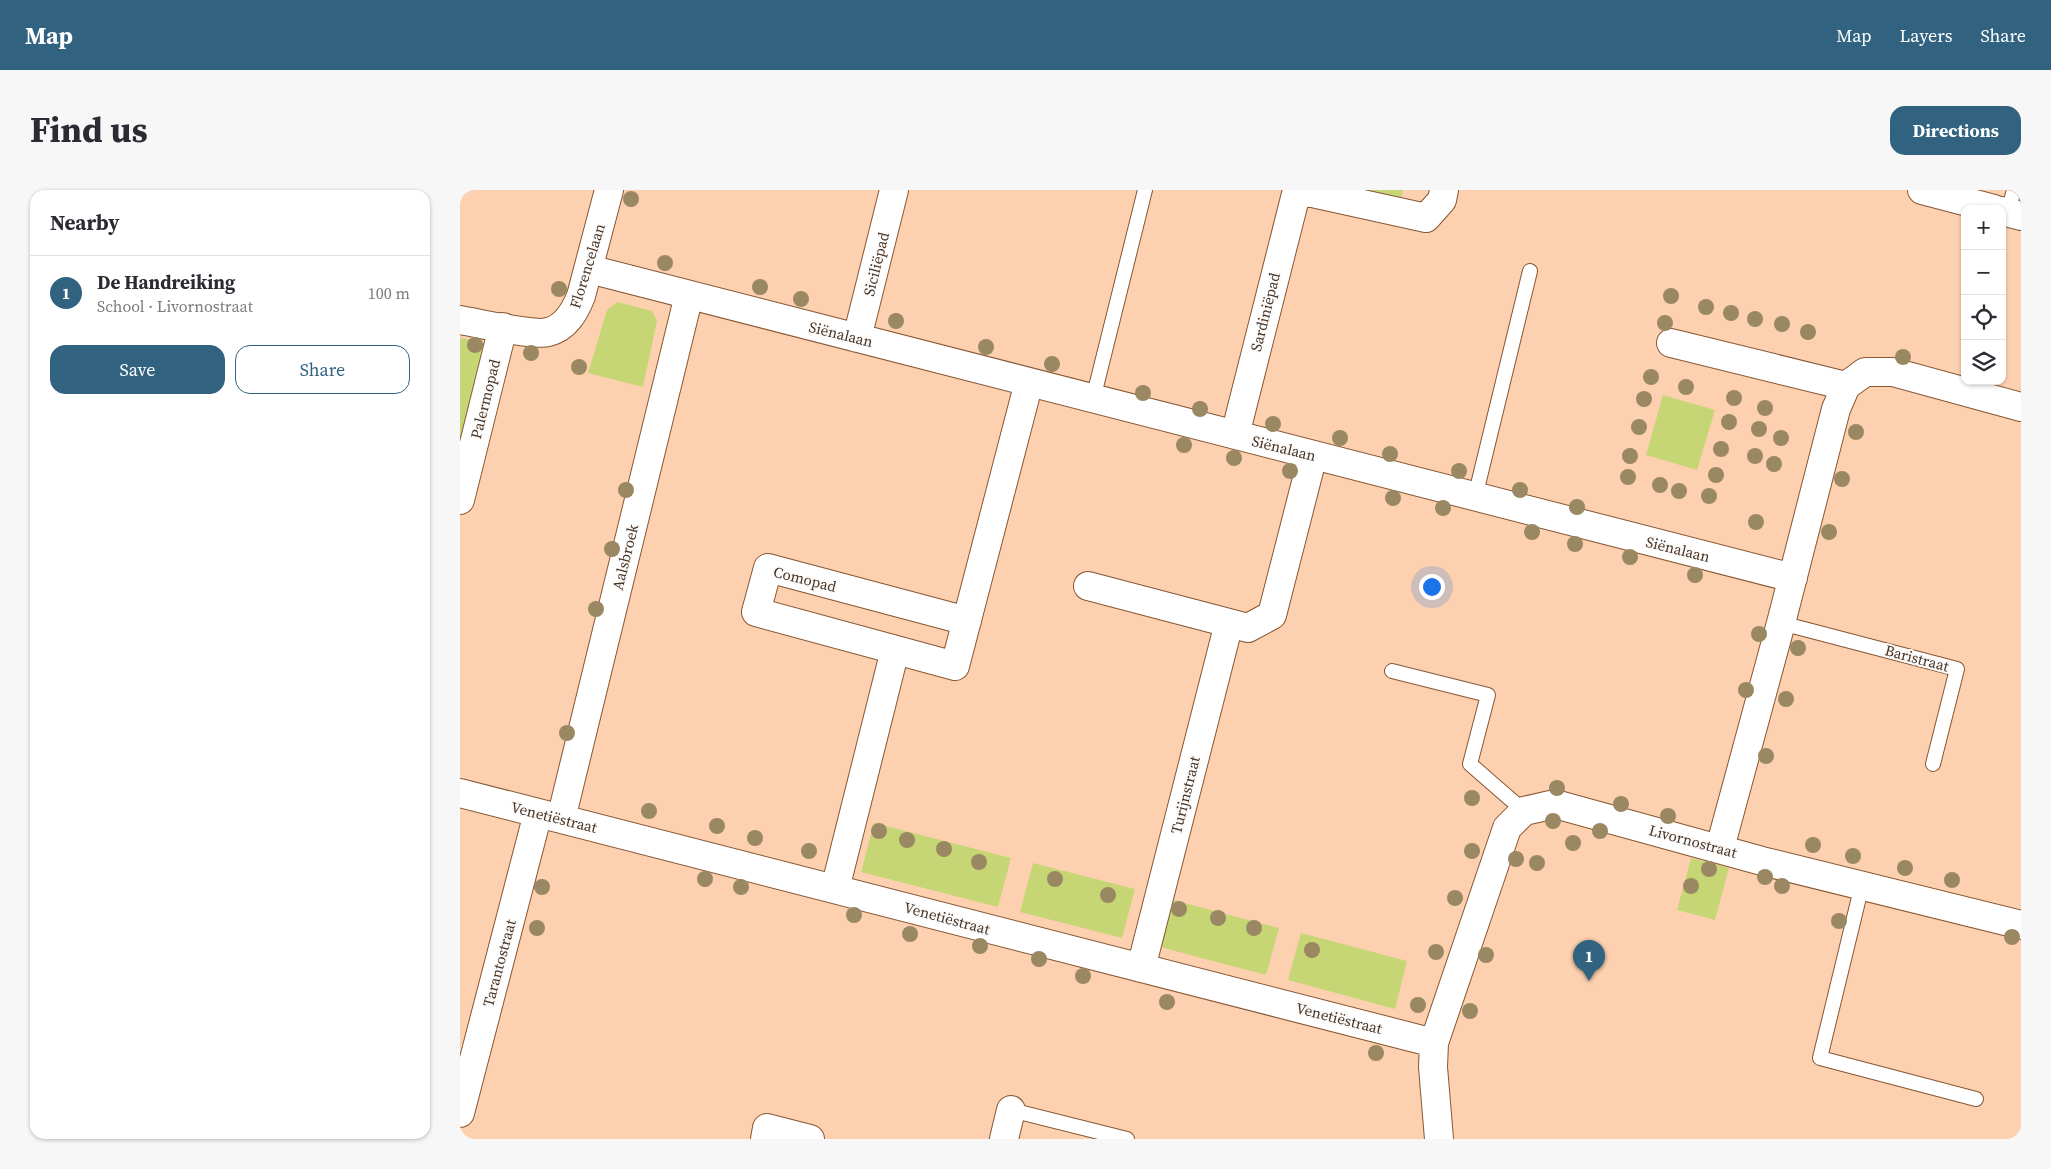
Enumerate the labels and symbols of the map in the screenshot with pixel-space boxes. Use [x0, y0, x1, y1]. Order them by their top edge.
street label: Florencelaan [564, 221, 610, 311]
street label: Siciliëpad [858, 229, 894, 298]
street label: Sardiniëpad [1245, 270, 1285, 354]
street label: Siënalaan [807, 316, 875, 352]
street label: Palermopad [465, 356, 505, 441]
street label: Siënalaan [1250, 430, 1318, 466]
street label: Aalsbroek [607, 521, 644, 592]
street label: Siënalaan [1644, 531, 1712, 567]
street label: Comopad [771, 561, 839, 597]
your location [1419, 574, 1445, 600]
street label: Baristraat [1883, 639, 1951, 677]
street label: Turijnstraat [1165, 754, 1205, 836]
street label: Venetiëstraat [509, 796, 599, 838]
street label: Livornostraat [1647, 819, 1739, 863]
street label: Venetiëstraat [902, 896, 992, 940]
street label: Tarantostraat [477, 917, 521, 1009]
pin: 1 [1573, 940, 1605, 981]
street label: Venetiëstraat [1294, 997, 1384, 1039]

